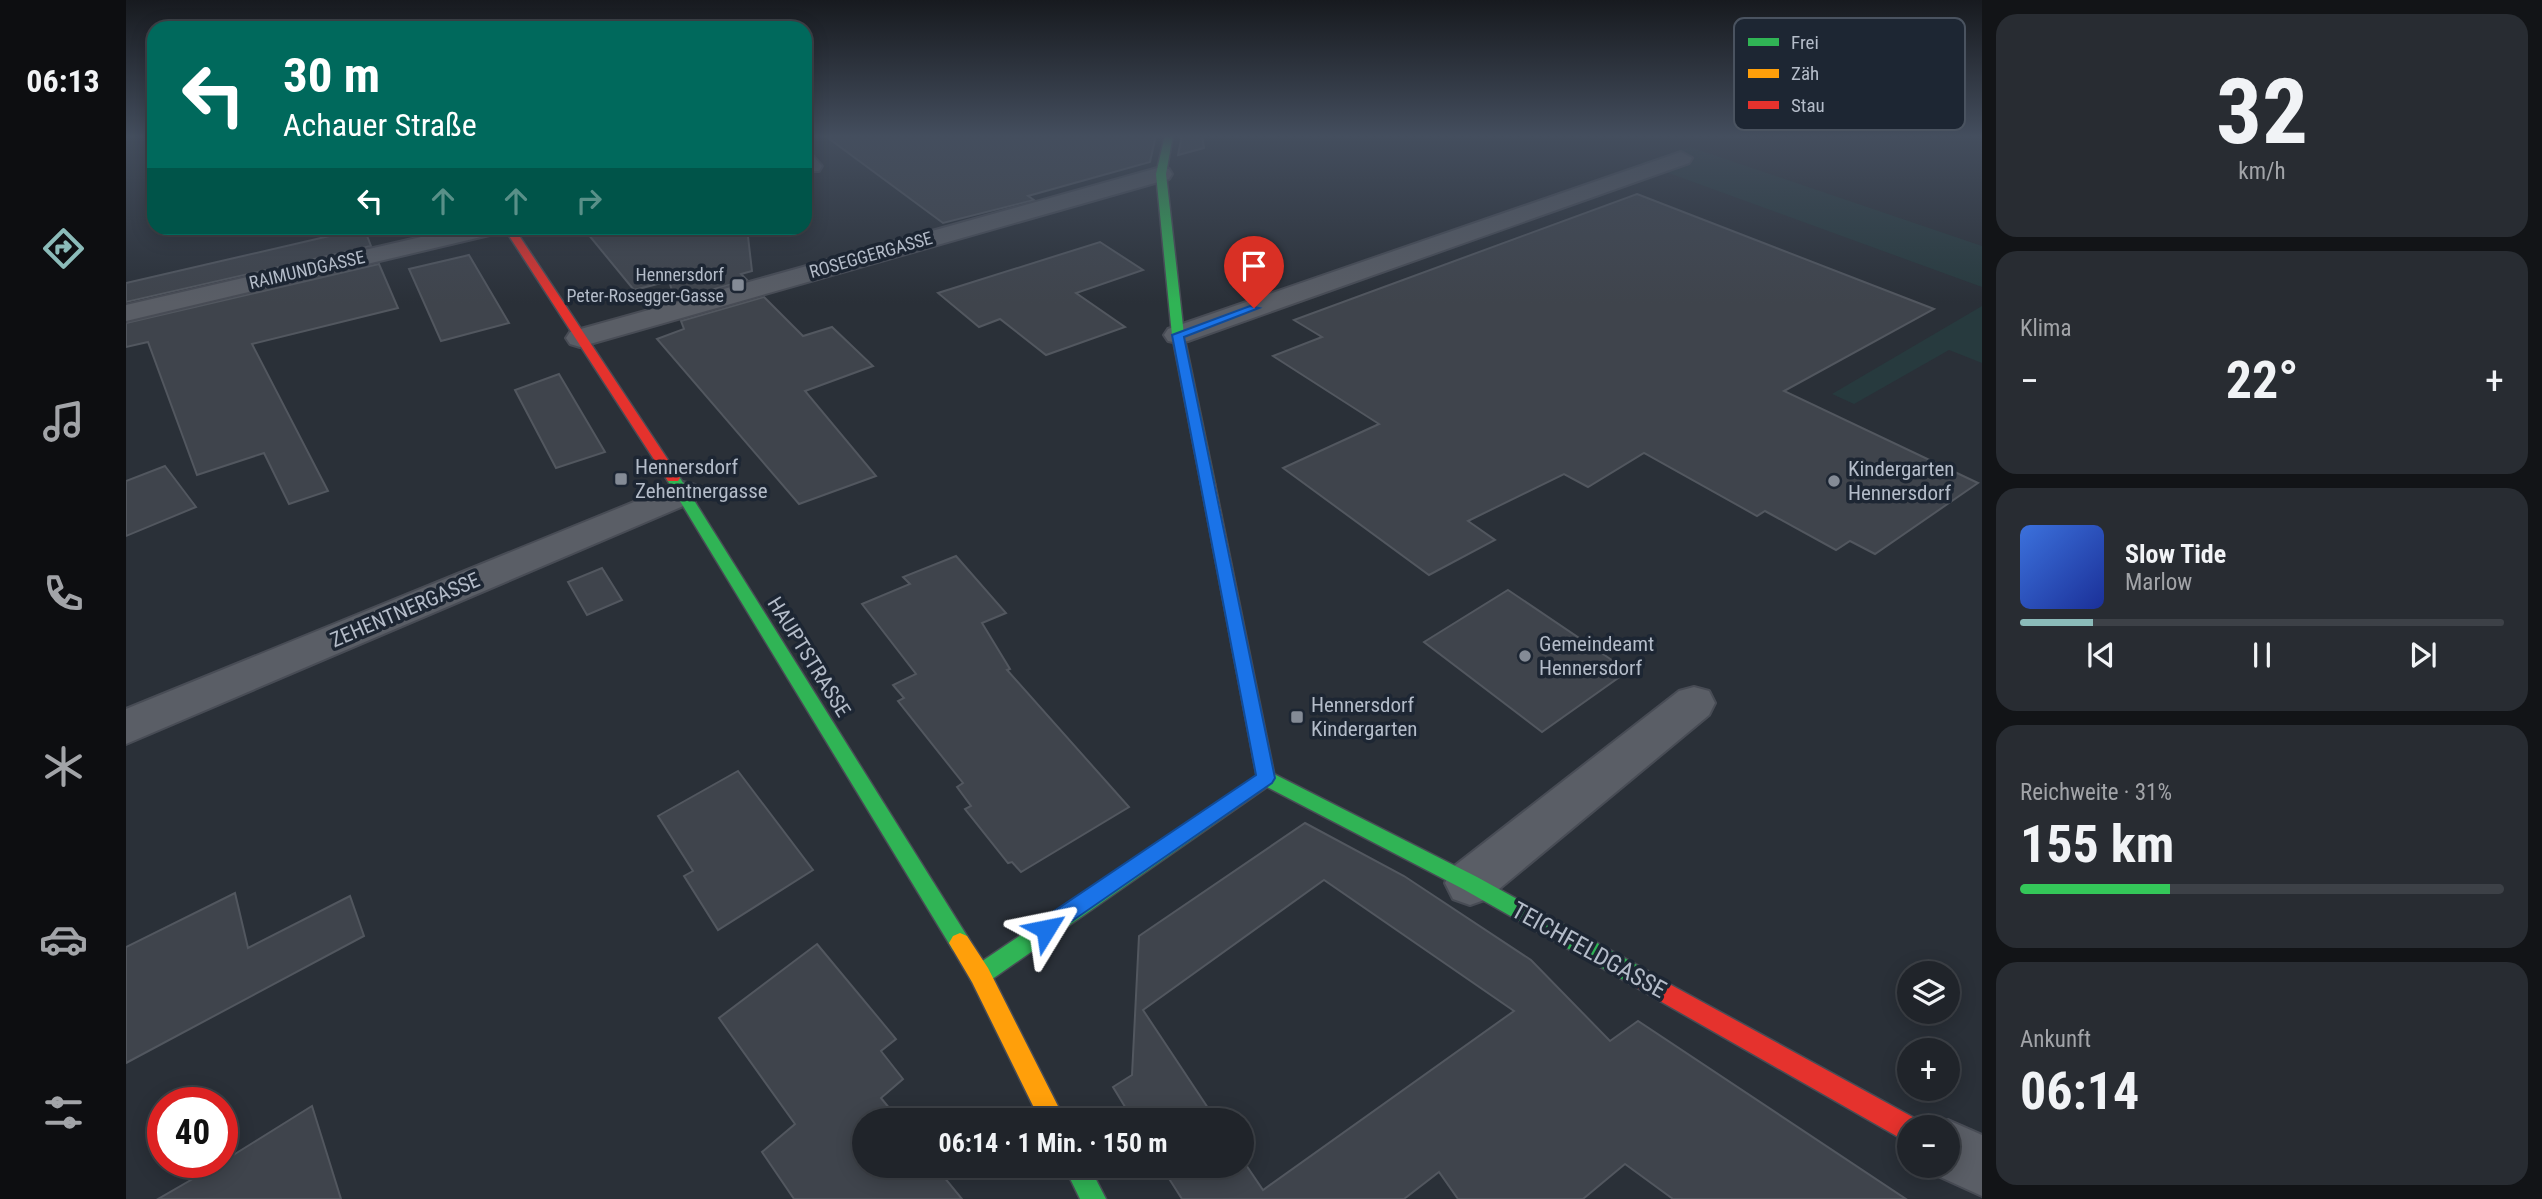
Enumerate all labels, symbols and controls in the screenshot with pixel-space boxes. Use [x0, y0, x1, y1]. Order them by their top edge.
legend [1734, 18, 1965, 130]
text: Frei [1791, 31, 1819, 54]
text: 30 m [283, 47, 380, 104]
icon: left [168, 49, 259, 140]
text: 32 [2216, 59, 2308, 165]
text: 06:13 [26, 62, 100, 100]
text: Zäh [1791, 62, 1819, 85]
text: Stau [1791, 94, 1825, 117]
text: Achauer Straße [283, 106, 477, 144]
text: km/h [2238, 158, 2286, 185]
icon: left [351, 182, 389, 220]
icon: ahead [424, 182, 462, 220]
icon: ahead [497, 182, 535, 220]
icon: right [570, 182, 608, 220]
icon: directions [39, 224, 88, 273]
street label: ROSEGGERGASSE [807, 227, 935, 282]
pin [1224, 236, 1284, 308]
street label: RAIMUNDGASSE [247, 246, 367, 293]
icon: arrive [1235, 247, 1273, 285]
place label: Hennersdorf Peter-Rosegger-Gasse [567, 264, 724, 306]
marker: Hennersdorf Peter-Rosegger-Gasse [730, 277, 746, 293]
text: Klima [2020, 315, 2071, 342]
text: 22° [2226, 350, 2298, 411]
text: − [2020, 359, 2039, 403]
text: + [2485, 359, 2504, 403]
icon: music [39, 397, 88, 446]
place label: Hennersdorf Zehentnergasse [635, 455, 768, 503]
place label: Kindergarten Hennersdorf [1848, 457, 1954, 505]
marker: Hennersdorf Zehentnergasse [613, 471, 629, 487]
marker: Kindergarten Hennersdorf [1826, 473, 1842, 489]
text: Slow Tide [2125, 539, 2226, 569]
street label: ZEHENTNERGASSE [327, 568, 483, 652]
icon: phone [39, 569, 88, 618]
text: Marlow [2125, 569, 2192, 596]
street label: HAUPTSTRASSE [763, 593, 855, 721]
place label: Gemeindeamt Hennersdorf [1539, 632, 1654, 680]
icon: previous [2082, 636, 2120, 674]
icon: pause [2243, 636, 2281, 674]
icon: next [2404, 636, 2442, 674]
marker: Gemeindeamt Hennersdorf [1517, 648, 1533, 664]
place label: Hennersdorf Kindergarten [1311, 693, 1417, 741]
marker: Hennersdorf Kindergarten [1289, 709, 1305, 725]
icon: climate [39, 742, 88, 791]
text: Reichweite · 31% [2020, 779, 2172, 806]
text: 155 km [2020, 814, 2174, 875]
position arrow [1009, 892, 1083, 966]
street label: TEICHFELDGASSE [1507, 896, 1671, 1004]
icon: car [39, 915, 88, 964]
map controls [1897, 961, 1960, 1178]
button: layers [1897, 961, 1960, 1024]
text: Ankunft [2020, 1026, 2091, 1053]
button: + [1897, 1038, 1960, 1101]
text: 06:14 [2020, 1061, 2139, 1122]
speed limit sign: 40 [147, 1087, 238, 1178]
icon: filters [39, 1088, 88, 1137]
button: − [1897, 1115, 1960, 1178]
text: 06:14 · 1 Min. · 150 m [939, 1128, 1167, 1158]

